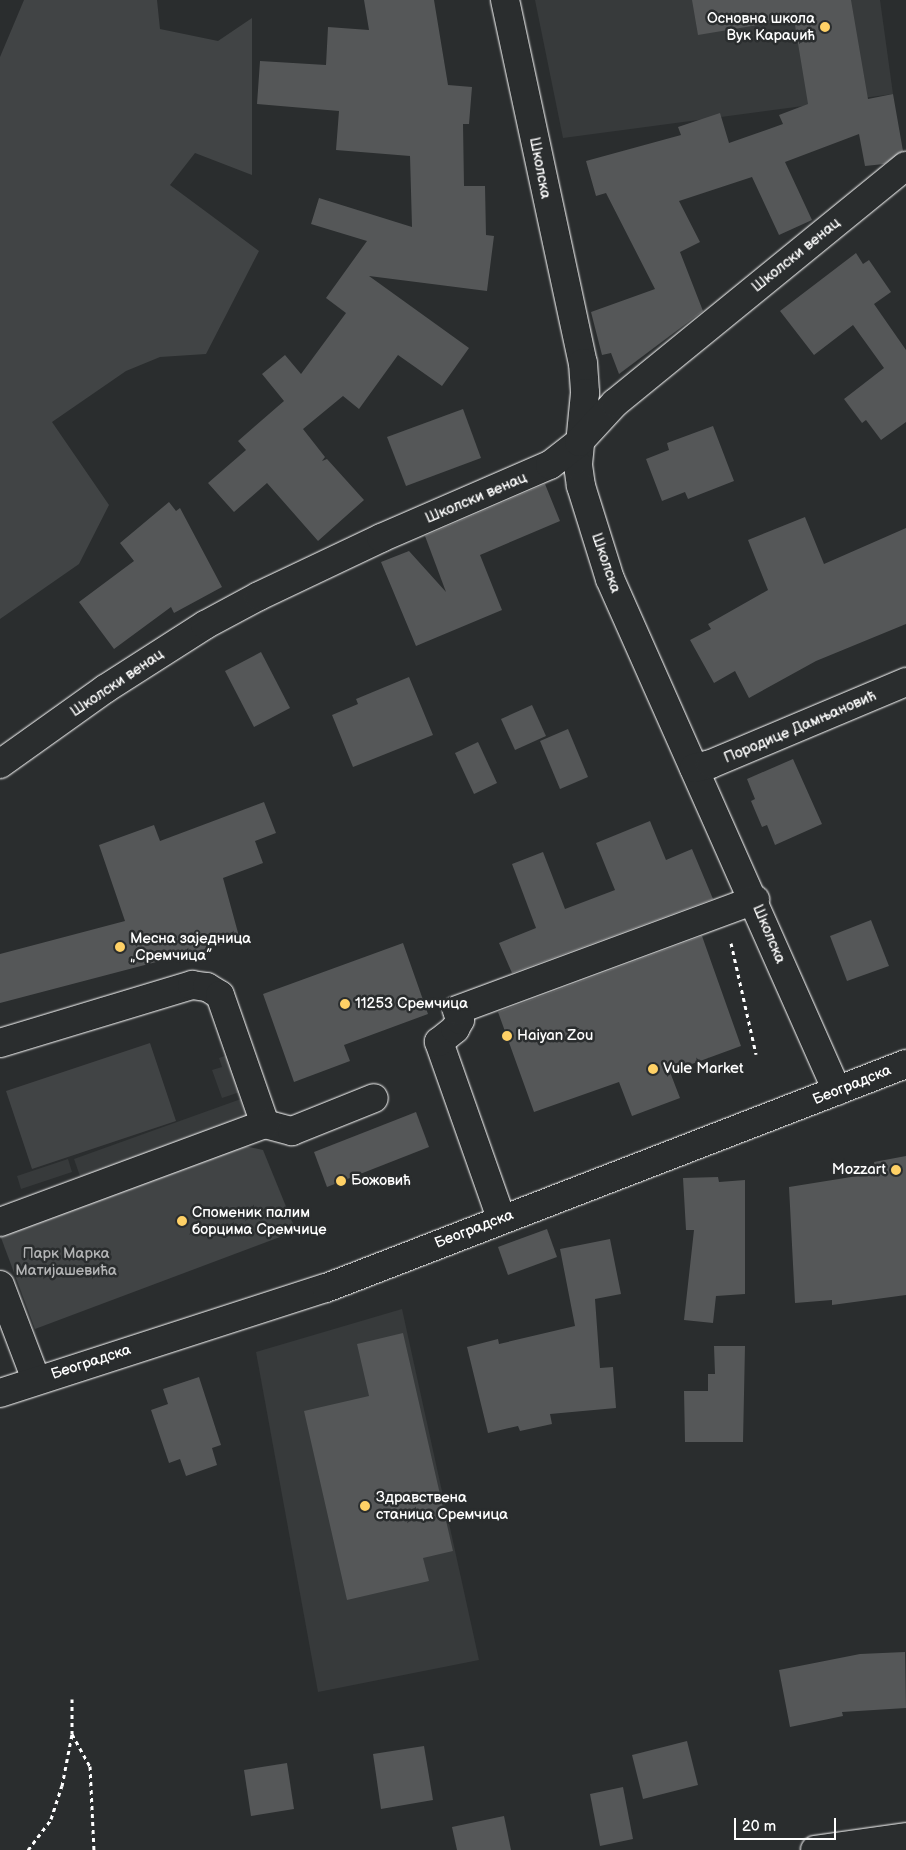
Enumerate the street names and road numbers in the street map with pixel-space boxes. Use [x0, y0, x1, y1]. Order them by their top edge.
street label: Школска [525, 136, 555, 200]
street label: Школски венац [748, 214, 844, 296]
street label: Школски венац [423, 468, 529, 528]
street label: Школска [587, 531, 625, 595]
street label: Школски венац [67, 645, 167, 721]
street label: Породице Дамњановић [721, 687, 879, 767]
street label: Школска [749, 902, 789, 966]
street label: Београдска [810, 1061, 894, 1109]
street label: Београдска [432, 1206, 516, 1252]
street label: Београдска [49, 1341, 133, 1383]

